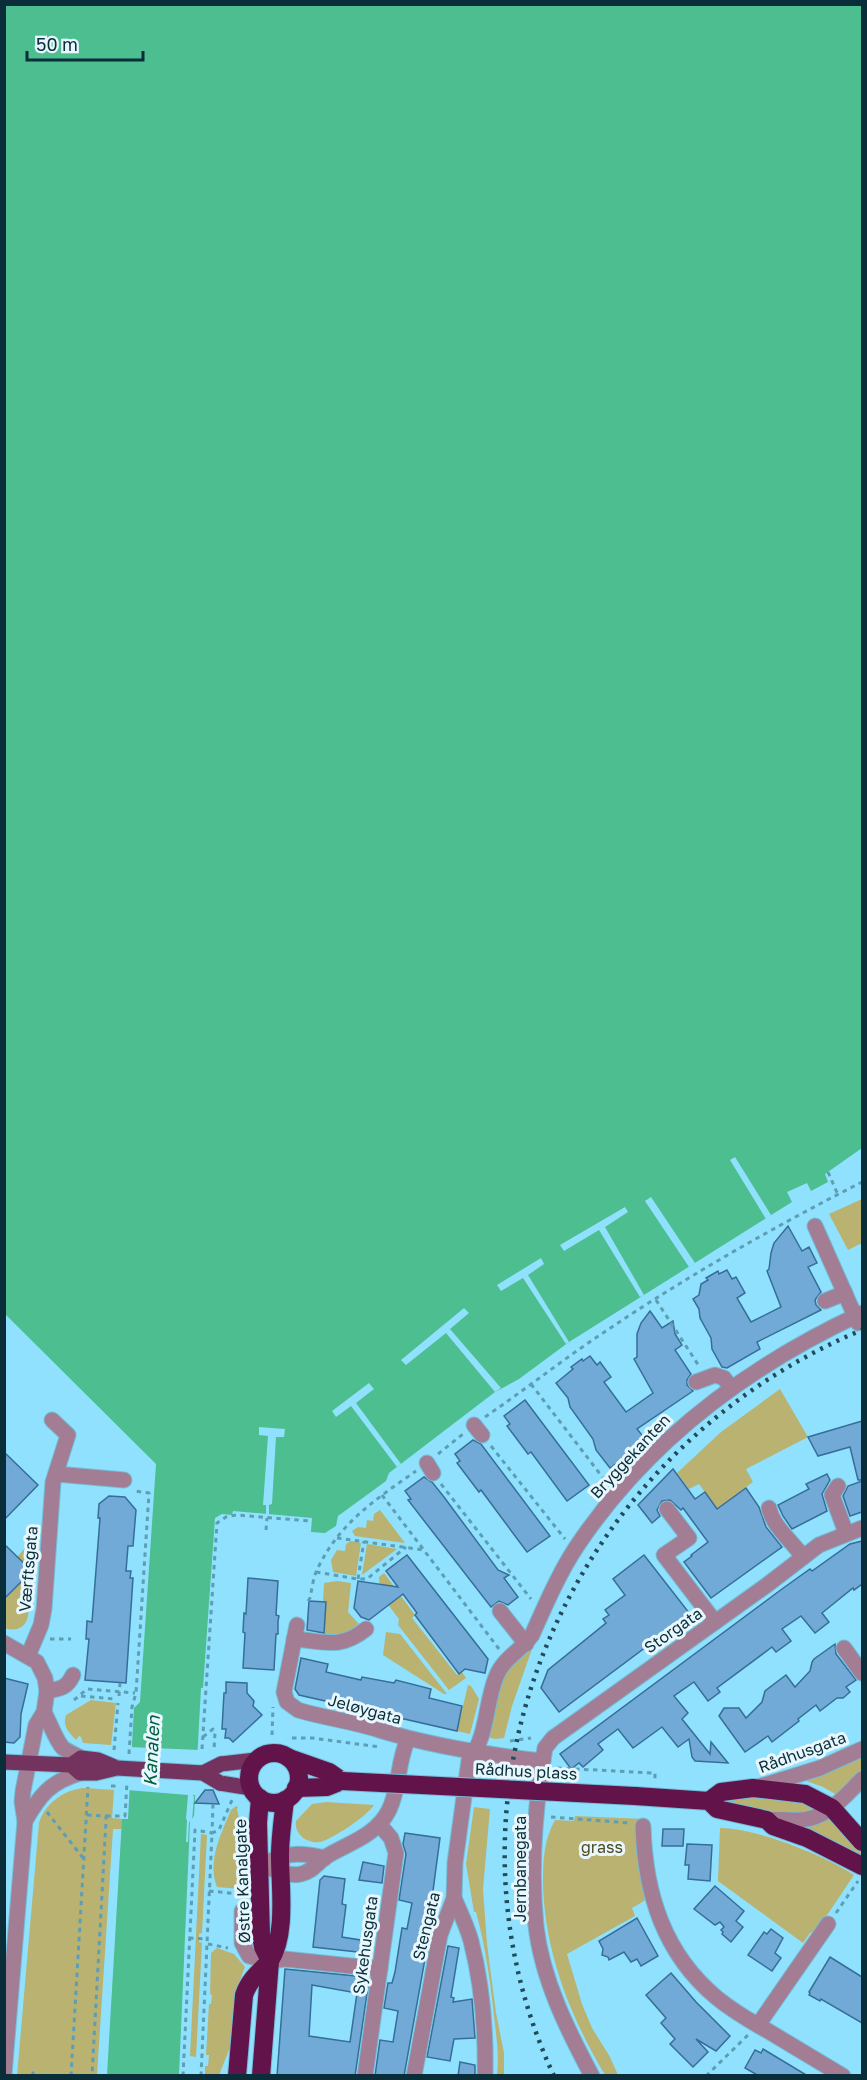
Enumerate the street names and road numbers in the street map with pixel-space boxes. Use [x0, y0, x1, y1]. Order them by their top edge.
street label: Bryggekanten [586, 1410, 674, 1502]
street label: Værftsgata [14, 1525, 42, 1613]
street label: Storgata [640, 1603, 706, 1657]
street label: Jeløygata [326, 1690, 404, 1728]
street label: Rådhusgata [755, 1727, 849, 1777]
street label: Rådhus plass [474, 1758, 578, 1784]
street label: Jernbanegata [510, 1816, 530, 1922]
street label: Østre Kanalgate [230, 1819, 254, 1943]
street label: Stengata [408, 1890, 444, 1962]
street label: Sykehusgata [348, 1894, 382, 1996]

